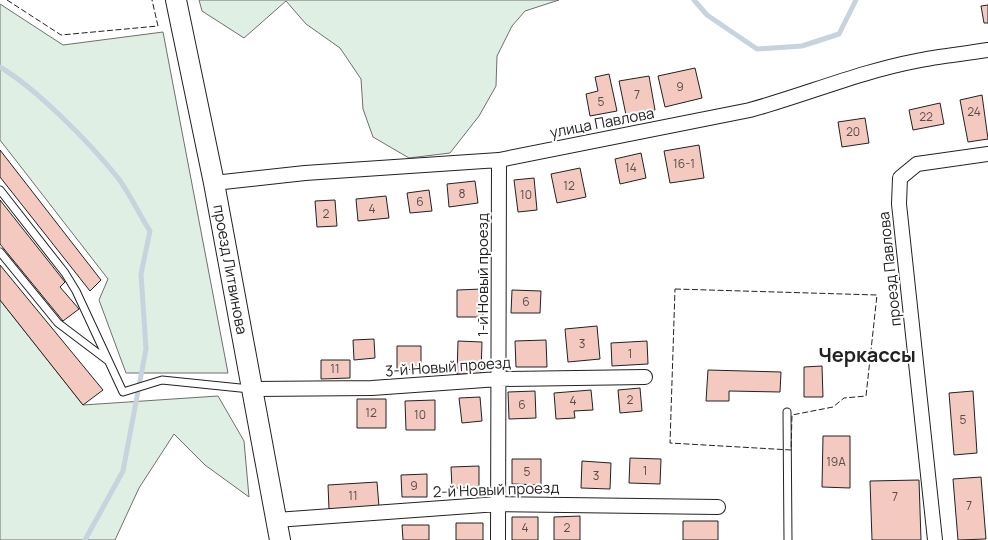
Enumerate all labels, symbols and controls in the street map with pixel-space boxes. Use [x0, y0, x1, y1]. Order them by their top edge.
house number: 9 [676, 78, 684, 95]
house number: 7 [634, 86, 640, 103]
house number: 5 [598, 93, 605, 110]
street label: улица Павлова [548, 102, 656, 143]
house number: 24 [967, 103, 981, 120]
house number: 22 [919, 108, 933, 125]
house number: 20 [846, 123, 860, 140]
house number: 16-1 [673, 155, 695, 172]
house number: 14 [625, 159, 637, 176]
house number: 12 [563, 177, 575, 194]
house number: 8 [459, 185, 466, 202]
house number: 10 [520, 186, 532, 203]
house number: 6 [416, 193, 424, 210]
house number: 4 [368, 200, 376, 217]
street label: проезд Литвинова [208, 203, 253, 336]
house number: 2 [323, 205, 330, 222]
street label: проезд Павлова [873, 211, 906, 327]
street label: 1-й Новый проезд [472, 213, 493, 337]
house number: 6 [522, 293, 530, 310]
house number: 3 [579, 335, 585, 352]
district label: Черкассы [818, 341, 916, 368]
house number: 1 [628, 345, 632, 362]
street label: 3-й Новый проезд [384, 352, 512, 381]
house number: 11 [330, 360, 340, 377]
house number: 2 [627, 391, 634, 408]
house number: 4 [569, 392, 577, 409]
house number: 6 [518, 396, 526, 413]
house number: 12 [365, 404, 377, 421]
house number: 10 [414, 406, 426, 423]
house number: 5 [960, 411, 967, 428]
house number: 19А [826, 453, 846, 470]
house number: 1 [643, 462, 647, 479]
house number: 5 [524, 463, 531, 480]
house number: 3 [593, 467, 599, 484]
house number: 9 [410, 477, 418, 494]
street label: 2-й Новый проезд [432, 477, 560, 502]
house number: 11 [348, 487, 358, 504]
house number: 7 [892, 488, 898, 505]
house number: 7 [966, 497, 972, 514]
house number: 4 [521, 519, 529, 536]
house number: 2 [564, 519, 571, 536]

